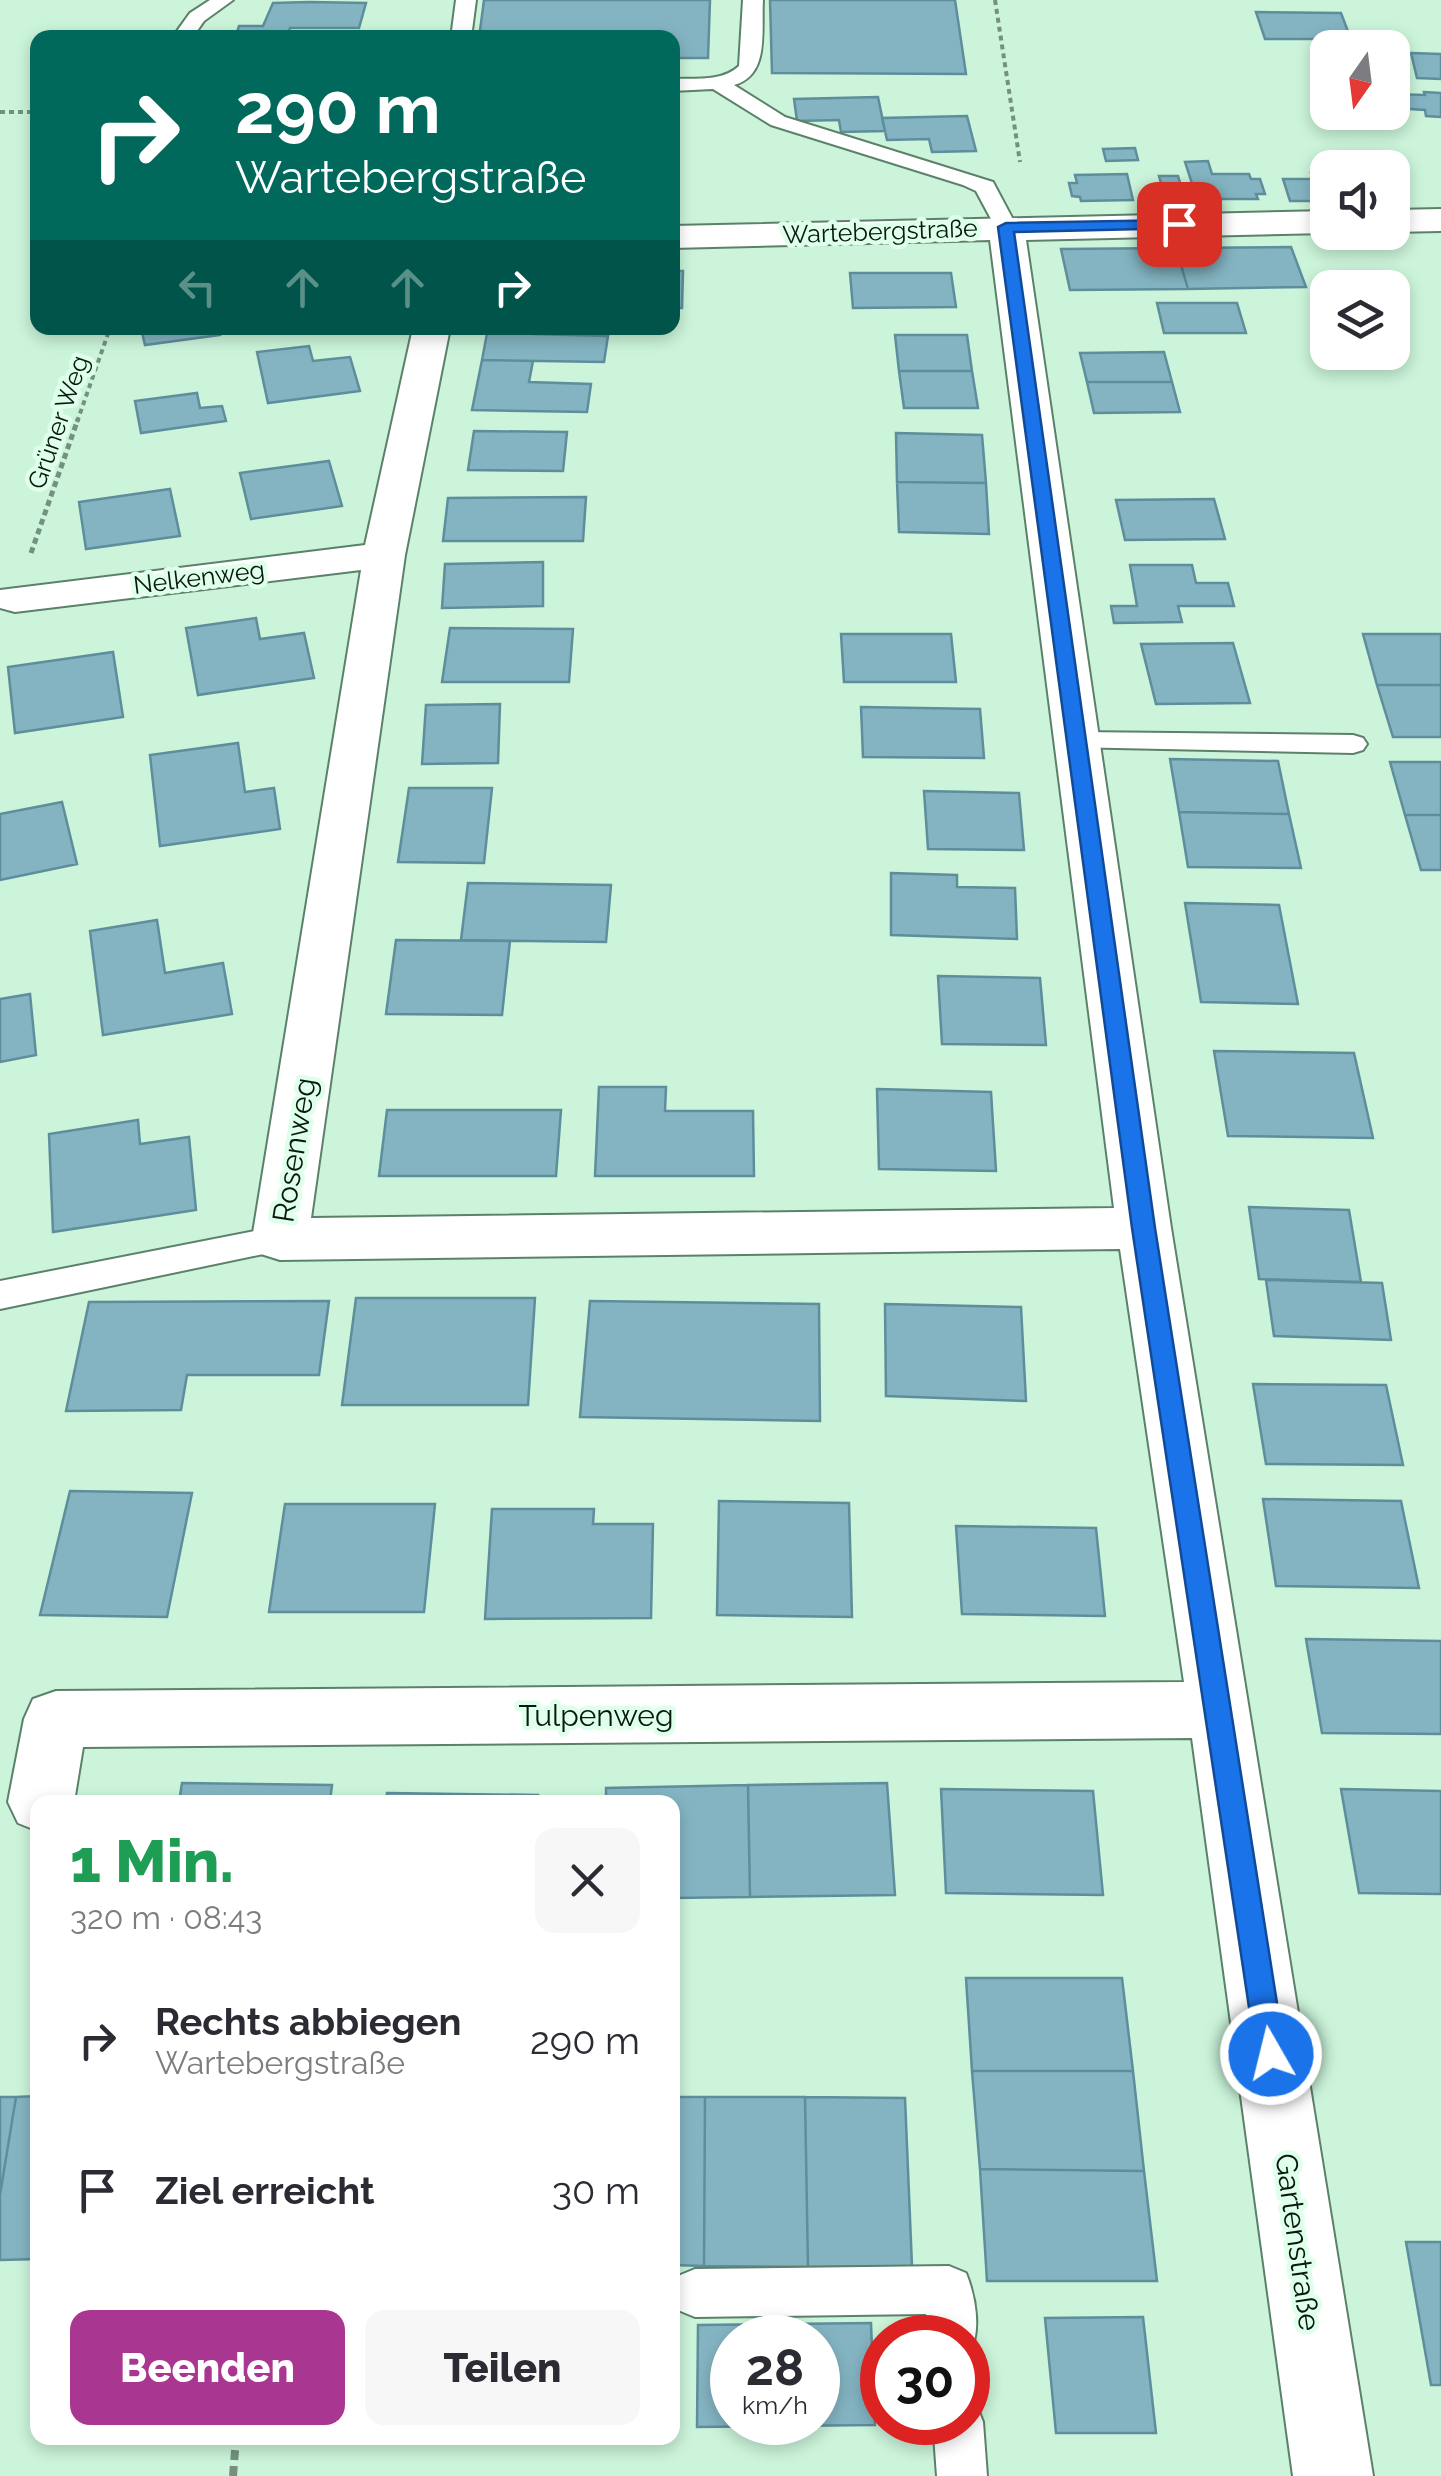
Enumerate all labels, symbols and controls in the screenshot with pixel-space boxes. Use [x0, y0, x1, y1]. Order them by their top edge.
north arrow [1310, 30, 1410, 130]
map controls [1310, 30, 1410, 370]
text: 290 m [235, 67, 441, 149]
icon: right [70, 70, 200, 200]
button: sound [1310, 150, 1410, 250]
text: Wartebergstraße [235, 151, 587, 204]
pin [1137, 182, 1222, 267]
icon: arrive [1152, 197, 1207, 252]
street label: Wartebergstraße [782, 213, 978, 249]
icon: left [170, 260, 225, 315]
icon: ahead [275, 260, 330, 315]
icon: ahead [380, 260, 435, 315]
icon: right [485, 260, 540, 315]
button: layers [1310, 270, 1410, 370]
street label: Grüner Weg [21, 351, 95, 493]
street label: Nelkenweg [132, 554, 266, 600]
street label: Rosenweg [265, 1075, 323, 1225]
street label: Tulpenweg [518, 1698, 674, 1733]
text: 1 Min. [70, 1826, 234, 1896]
button: close [535, 1828, 640, 1933]
text: 320 m · 08:43 [70, 1899, 262, 1936]
text: Rechts abbiegen [155, 1999, 461, 2044]
position arrow [1219, 2002, 1323, 2106]
icon: right [70, 2013, 125, 2068]
text: 290 m [530, 2018, 640, 2063]
text: Wartebergstraße [155, 2044, 405, 2081]
street label: Gartenstraße [1268, 2151, 1328, 2333]
icon: arrive [70, 2163, 125, 2218]
text: Ziel erreicht [155, 2168, 375, 2213]
text: 30 m [552, 2168, 640, 2213]
button: Beenden [70, 2310, 345, 2425]
button: Teilen [365, 2310, 640, 2425]
speed limit sign: 30 [860, 2315, 990, 2445]
text: 28 [746, 2338, 804, 2397]
text: km/h [742, 2390, 808, 2420]

